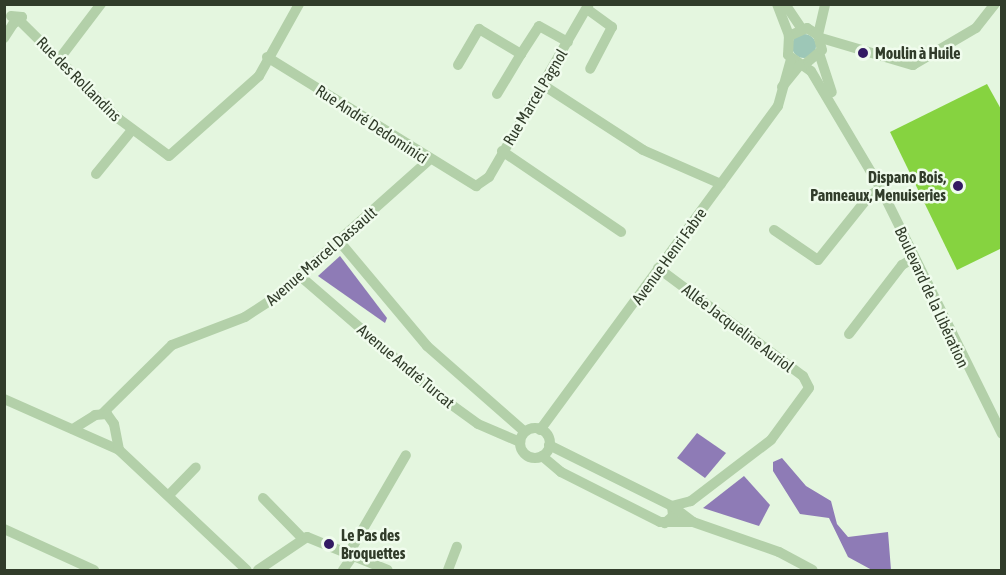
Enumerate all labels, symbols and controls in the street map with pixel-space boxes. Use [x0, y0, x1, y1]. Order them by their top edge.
street label: Rue des Rollandins [33, 33, 125, 125]
place label: Moulin à Huile [875, 43, 961, 63]
street label: Rue Marcel Pagnol [499, 45, 571, 149]
marker: Moulin à Huile [856, 46, 870, 60]
street label: Rue André Dedominici [312, 81, 432, 167]
place label: Dispano Bois, Panneaux, Menuiseries [810, 167, 946, 205]
marker: Dispano Bois, Panneaux, Menuiseries [951, 179, 965, 193]
street label: Avenue Marcel Dassault [262, 203, 380, 309]
street label: Avenue Henri Fabre [628, 204, 710, 308]
street label: Boulevard de la Libération [891, 223, 973, 371]
street label: Allée Jacqueline Auriol [678, 280, 798, 376]
street label: Avenue André Turcat [354, 320, 458, 412]
place label: Le Pas des Broquettes [341, 525, 405, 563]
marker: Le Pas des Broquettes [322, 537, 336, 551]

